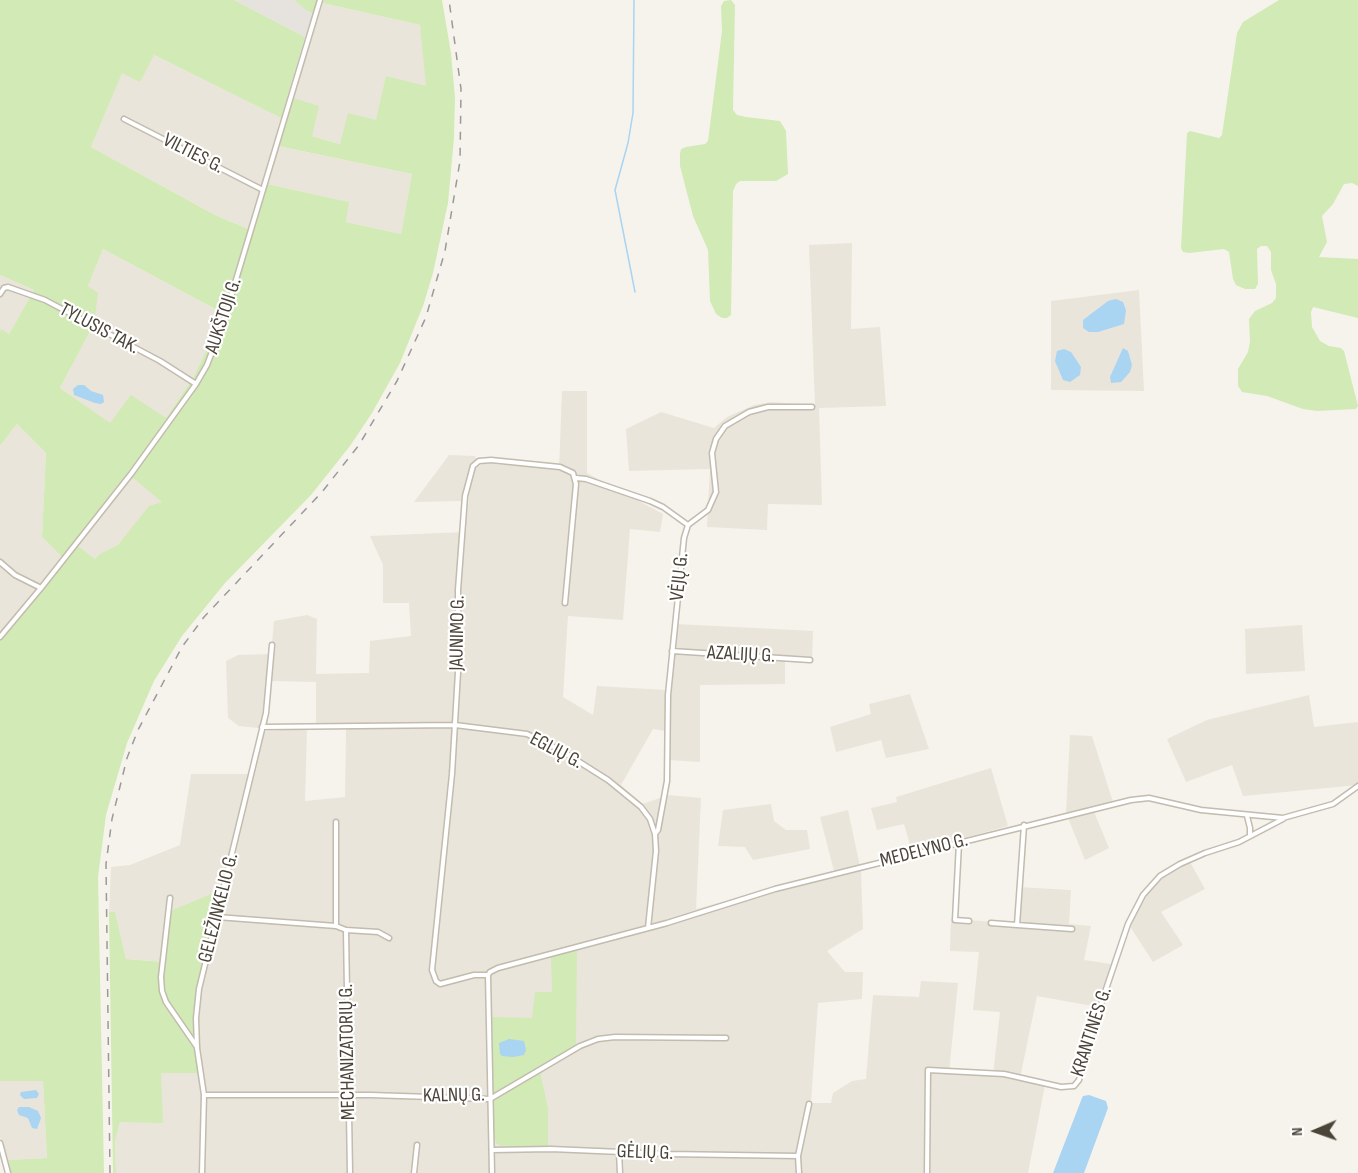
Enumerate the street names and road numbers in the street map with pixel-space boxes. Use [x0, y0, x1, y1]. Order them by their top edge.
street label: VILTIES G. [159, 129, 227, 179]
street label: AUKŠTOJI G. [200, 275, 248, 357]
street label: TYLUSIS TAK. [55, 298, 143, 360]
street label: VĖJŲ G. [666, 552, 694, 602]
street label: JAUNIMO G. [445, 595, 471, 671]
street label: AZALIJŲ G. [706, 641, 776, 669]
street label: EGLIŲ G. [526, 727, 586, 775]
street label: MEDELYNO G. [878, 829, 970, 873]
street label: GELEŽINKELIO G. [194, 851, 244, 965]
street label: MECHANIZATORIŲ G. [335, 984, 361, 1120]
street label: KRANTINĖS G. [1066, 984, 1118, 1080]
street label: KALNŲ G. [423, 1083, 485, 1109]
street label: GĖLIŲ G. [616, 1140, 674, 1166]

